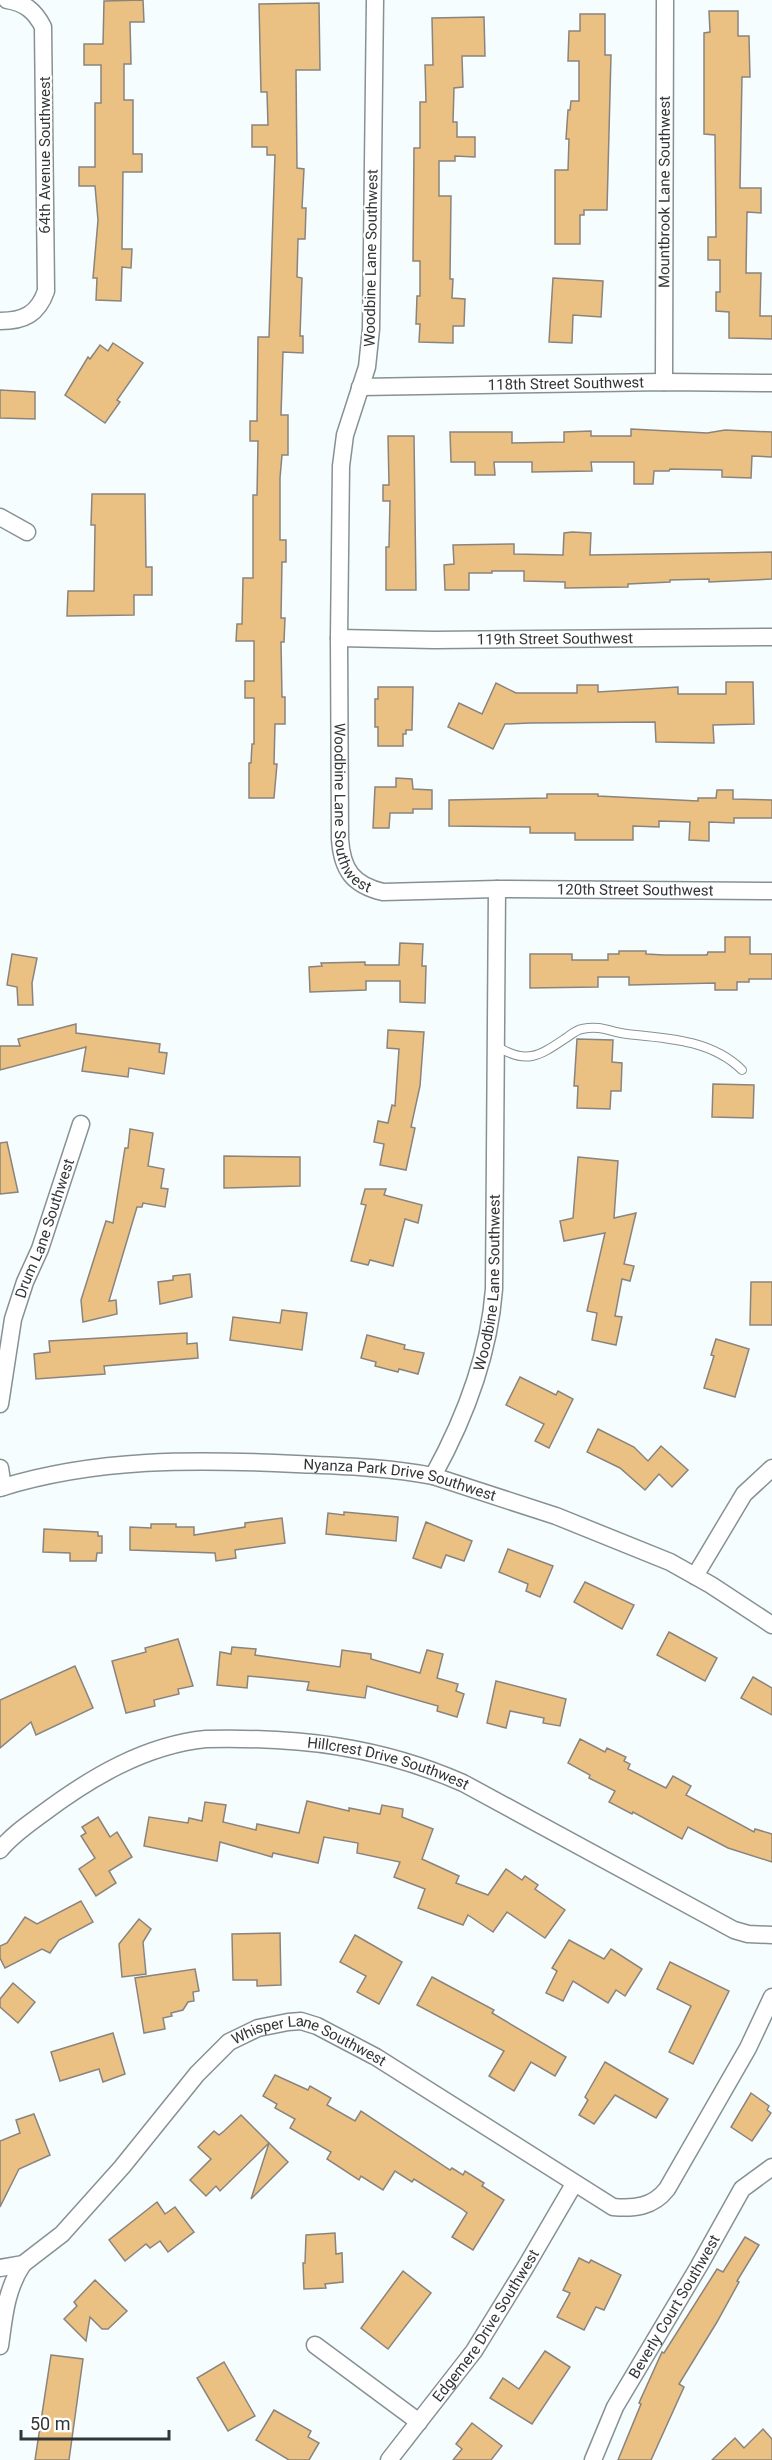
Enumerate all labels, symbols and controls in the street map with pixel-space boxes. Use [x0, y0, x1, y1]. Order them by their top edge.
street label: 64th Avenue Southwest [36, 76, 54, 234]
street label: Mountbrook Lane Southwest [655, 96, 674, 288]
street label: Woodbine Lane Southwest [360, 169, 382, 347]
street label: 118th Street Southwest [488, 373, 644, 394]
street label: 119th Street Southwest [477, 629, 633, 649]
street label: Woodbine Lane Southwest [330, 723, 374, 897]
street label: 120th Street Southwest [557, 880, 714, 900]
street label: Drum Lane Southwest [11, 1156, 78, 1300]
street label: Woodbine Lane Southwest [470, 1194, 504, 1373]
street label: Nyanza Park Drive Southwest [303, 1455, 498, 1505]
street label: Hillcrest Drive Southwest [306, 1733, 472, 1794]
street label: Whisper Lane Southwest [229, 2012, 390, 2070]
street label: Beverly Court Southwest [625, 2232, 724, 2382]
street label: Edgemere Drive Southwest [429, 2246, 543, 2405]
scale bar [21, 2403, 170, 2441]
text: 50 m [30, 2413, 70, 2434]

